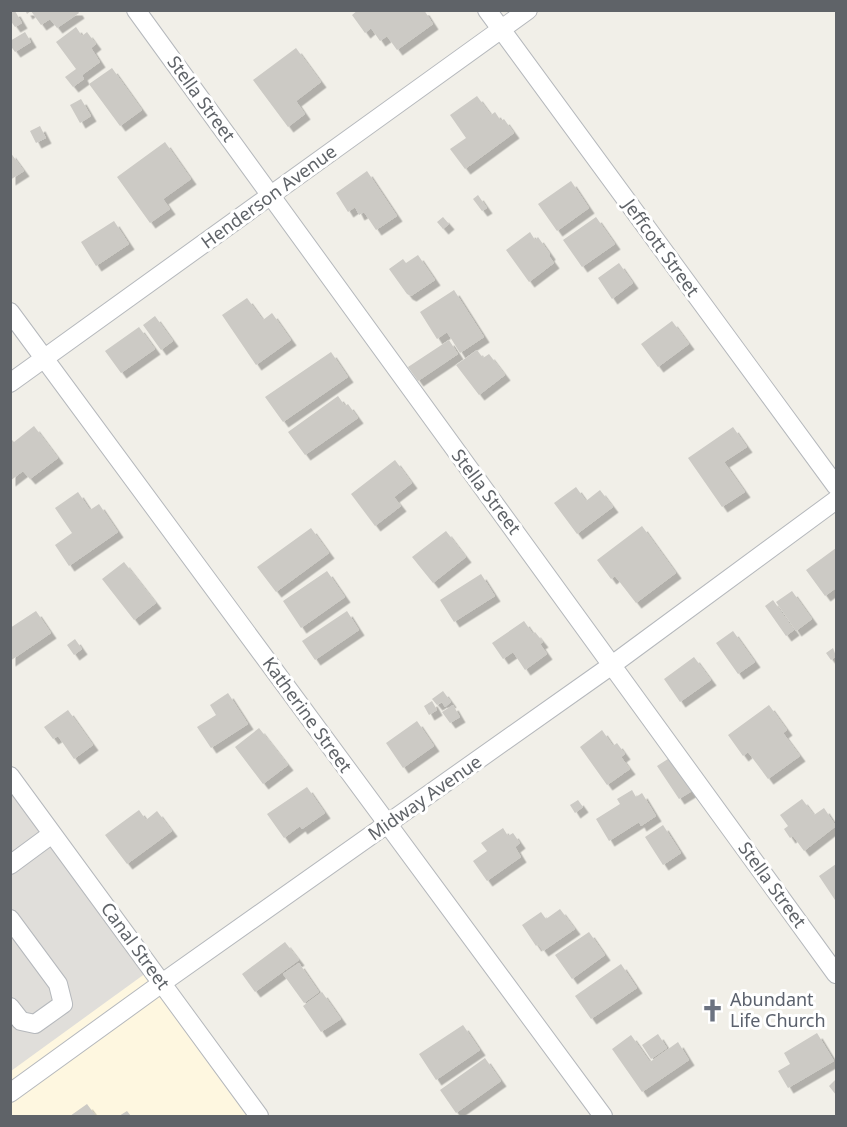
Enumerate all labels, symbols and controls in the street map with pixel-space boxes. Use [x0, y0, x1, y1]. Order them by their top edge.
street label: Stella Street [162, 51, 241, 147]
street label: Henderson Avenue [196, 139, 341, 253]
street label: Jeffcott Street [617, 192, 706, 301]
street label: Stella Street [447, 444, 527, 539]
street label: Katherine Street [258, 652, 358, 777]
street label: Midway Avenue [363, 749, 486, 845]
street label: Stella Street [733, 837, 812, 933]
street label: Canal Street [96, 897, 176, 994]
place label: Abundant Life Church [730, 987, 826, 1032]
church icon: Abundant Life Church [699, 997, 725, 1023]

